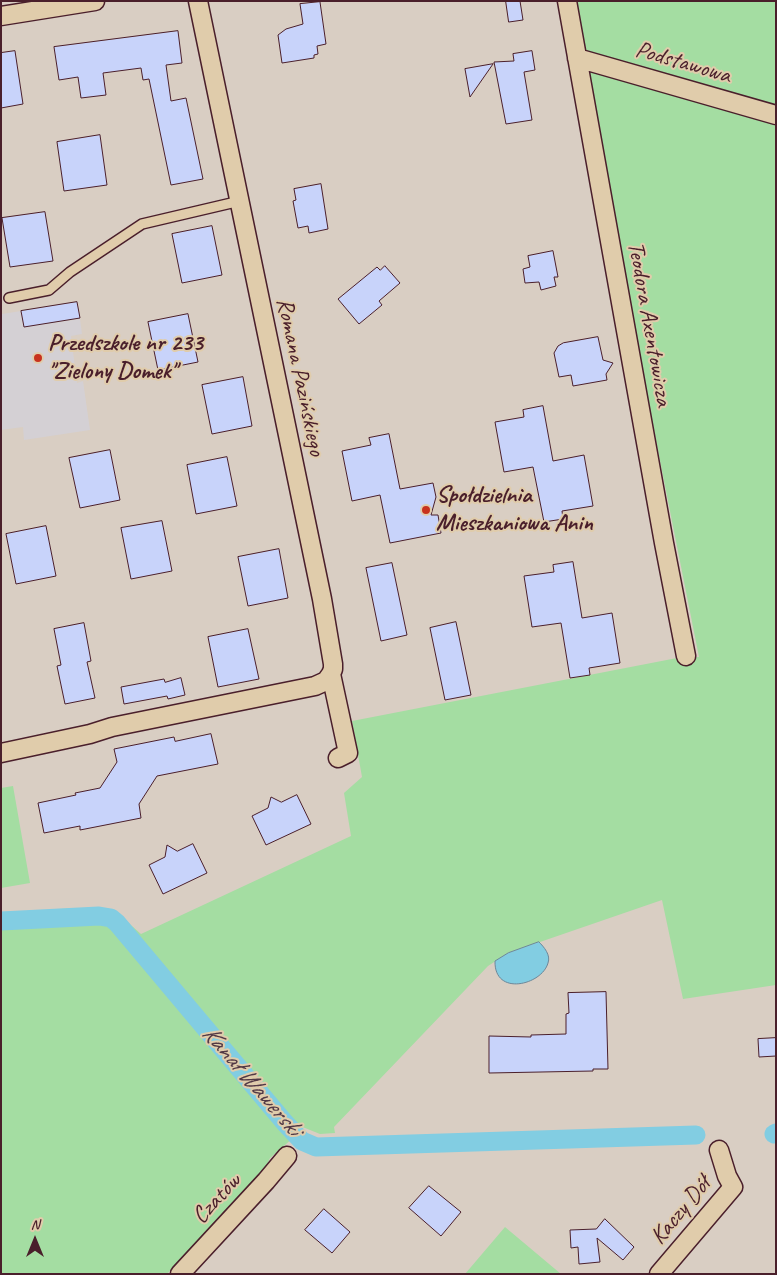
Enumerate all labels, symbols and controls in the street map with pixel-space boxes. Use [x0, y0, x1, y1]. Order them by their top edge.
street label: Podstawowa [632, 36, 734, 90]
street label: Teodora Axentowicza [620, 239, 678, 409]
street label: Romana Pazińskiego [269, 296, 331, 458]
place label: Przedszkole nr 233 "Zielony Domek" [48, 330, 203, 386]
marker: Przedszkole nr 233 "Zielony Domek" [32, 352, 44, 364]
place label: Społdzielnia Mieszkaniowa Anin [436, 482, 593, 538]
marker: Społdzielnia Mieszkaniowa Anin [420, 504, 432, 516]
water label: Kanał Wawerski [195, 1020, 307, 1142]
street label: Czatów [186, 1168, 248, 1230]
street label: Kaczy Dół [644, 1171, 718, 1251]
north arrow [10, 1215, 60, 1265]
text: N [31, 1216, 39, 1233]

